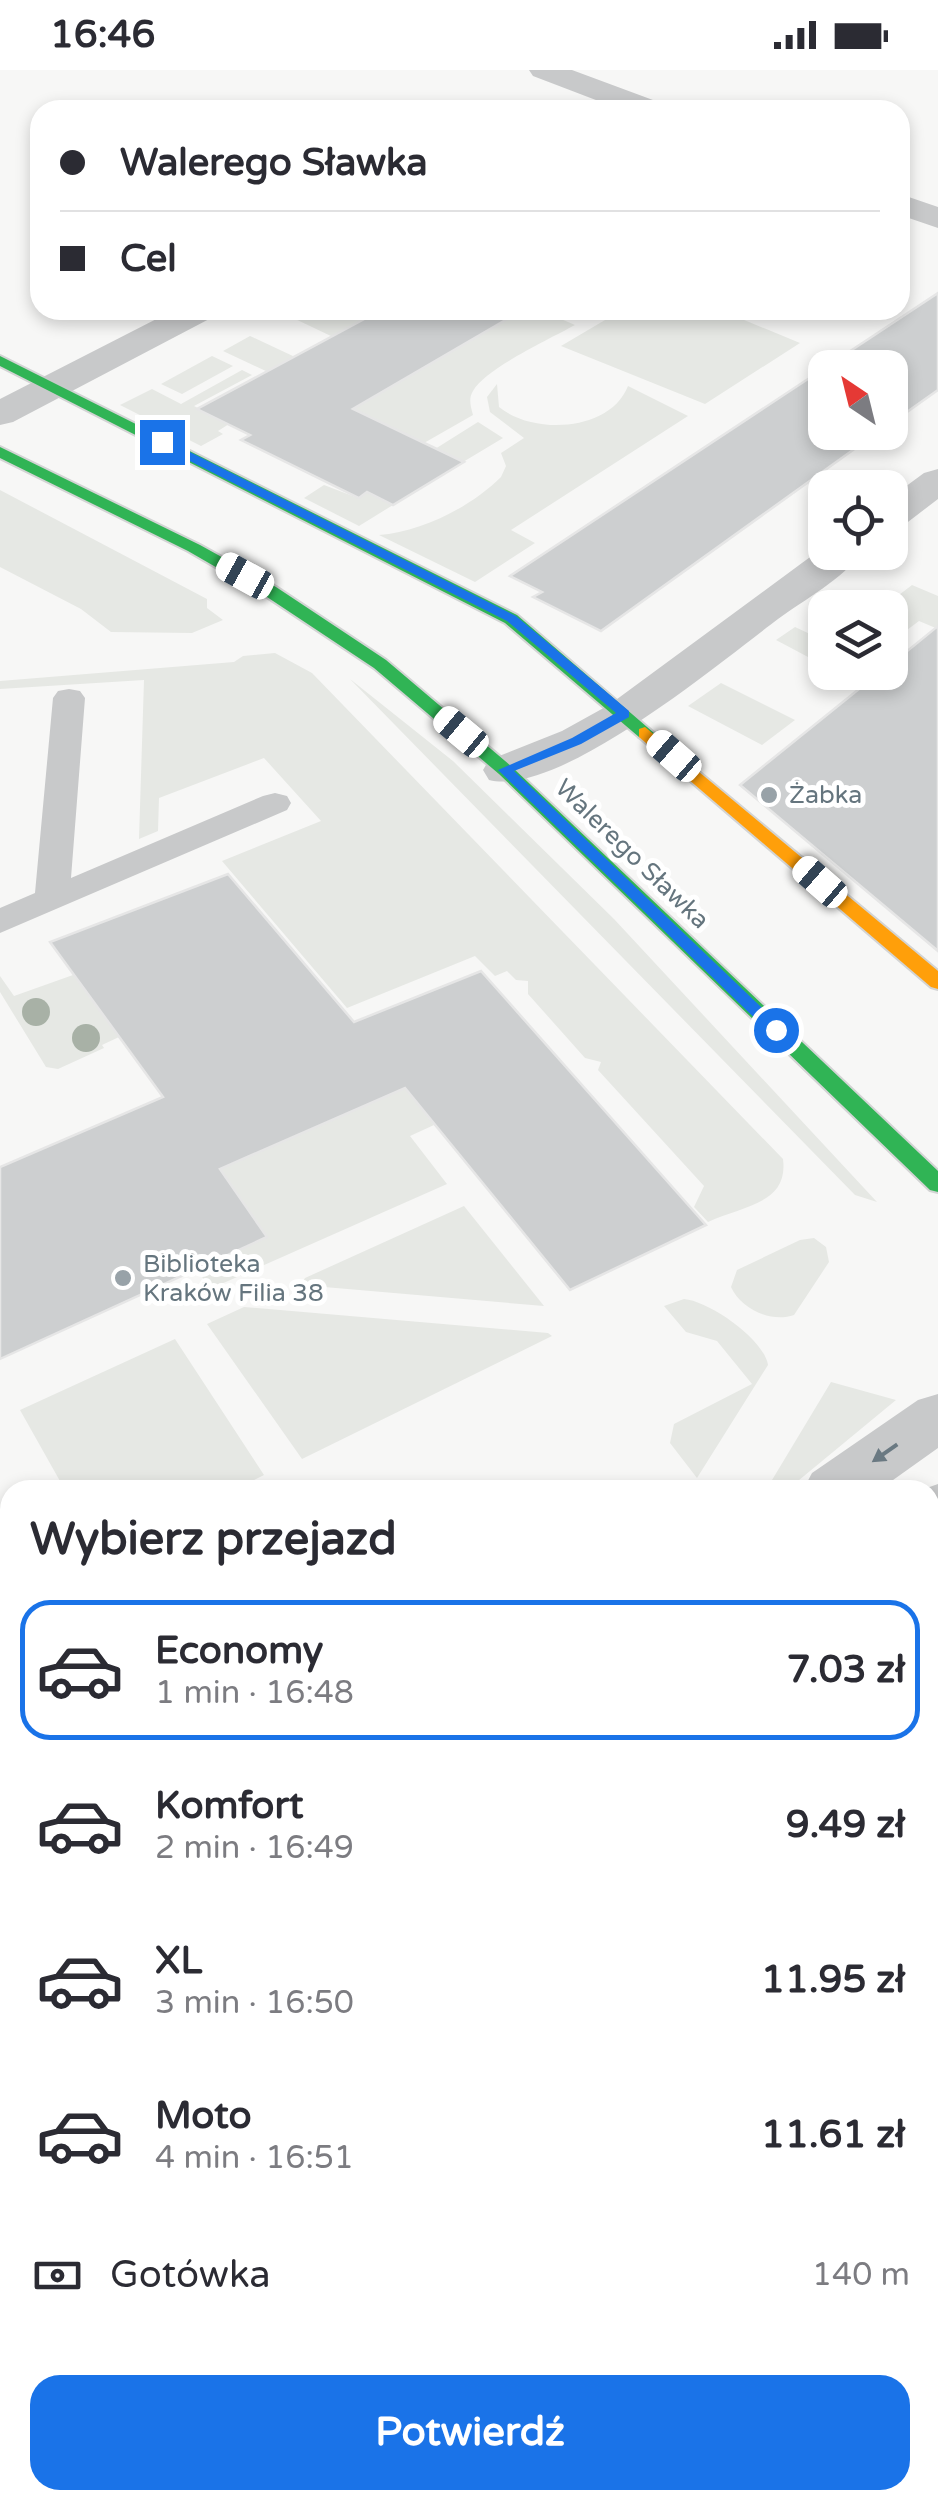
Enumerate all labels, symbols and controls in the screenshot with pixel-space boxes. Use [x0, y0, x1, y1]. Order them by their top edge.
text: 16:46 [50, 12, 155, 58]
text: Walerego Sławka [120, 140, 428, 186]
text: Cel [120, 236, 177, 282]
north arrow [808, 350, 908, 450]
map controls [808, 350, 908, 690]
route end [140, 420, 185, 465]
button: locate [808, 470, 908, 570]
car [211, 548, 279, 604]
button: layers [808, 590, 908, 690]
car [428, 701, 494, 763]
car [642, 725, 706, 787]
street label: Walerego Sławka [549, 773, 715, 935]
place label: Żabka [789, 780, 862, 810]
marker: Żabka [758, 784, 780, 806]
car [788, 851, 852, 913]
route start [754, 1008, 799, 1053]
place label: Biblioteka Kraków Filia 38 [143, 1249, 324, 1308]
marker: Biblioteka Kraków Filia 38 [112, 1267, 134, 1289]
one-way arrow [872, 1443, 899, 1462]
text: Wybierz przejazd [30, 1513, 397, 1567]
icon: car [35, 1625, 125, 1715]
text: Economy [155, 1628, 323, 1674]
text: 7.03 zł [787, 1647, 905, 1693]
text: 1 min · 16:48 [155, 1674, 354, 1712]
icon: car [35, 1780, 125, 1870]
text: Komfort [155, 1783, 304, 1829]
text: 9.49 zł [786, 1802, 905, 1848]
text: 2 min · 16:49 [155, 1829, 354, 1867]
icon: car [35, 1935, 125, 2025]
text: XL [155, 1938, 202, 1984]
text: 11.95 zł [761, 1957, 905, 2003]
text: 3 min · 16:50 [155, 1984, 354, 2022]
icon: car [35, 2090, 125, 2180]
text: Moto [155, 2093, 251, 2139]
text: 11.61 zł [761, 2112, 905, 2158]
text: 4 min · 16:51 [155, 2139, 354, 2177]
icon: cash [30, 2248, 85, 2303]
text: Gotówka [110, 2252, 271, 2298]
text: 140 m [812, 2256, 910, 2294]
button: Potwierdź [30, 2375, 910, 2490]

